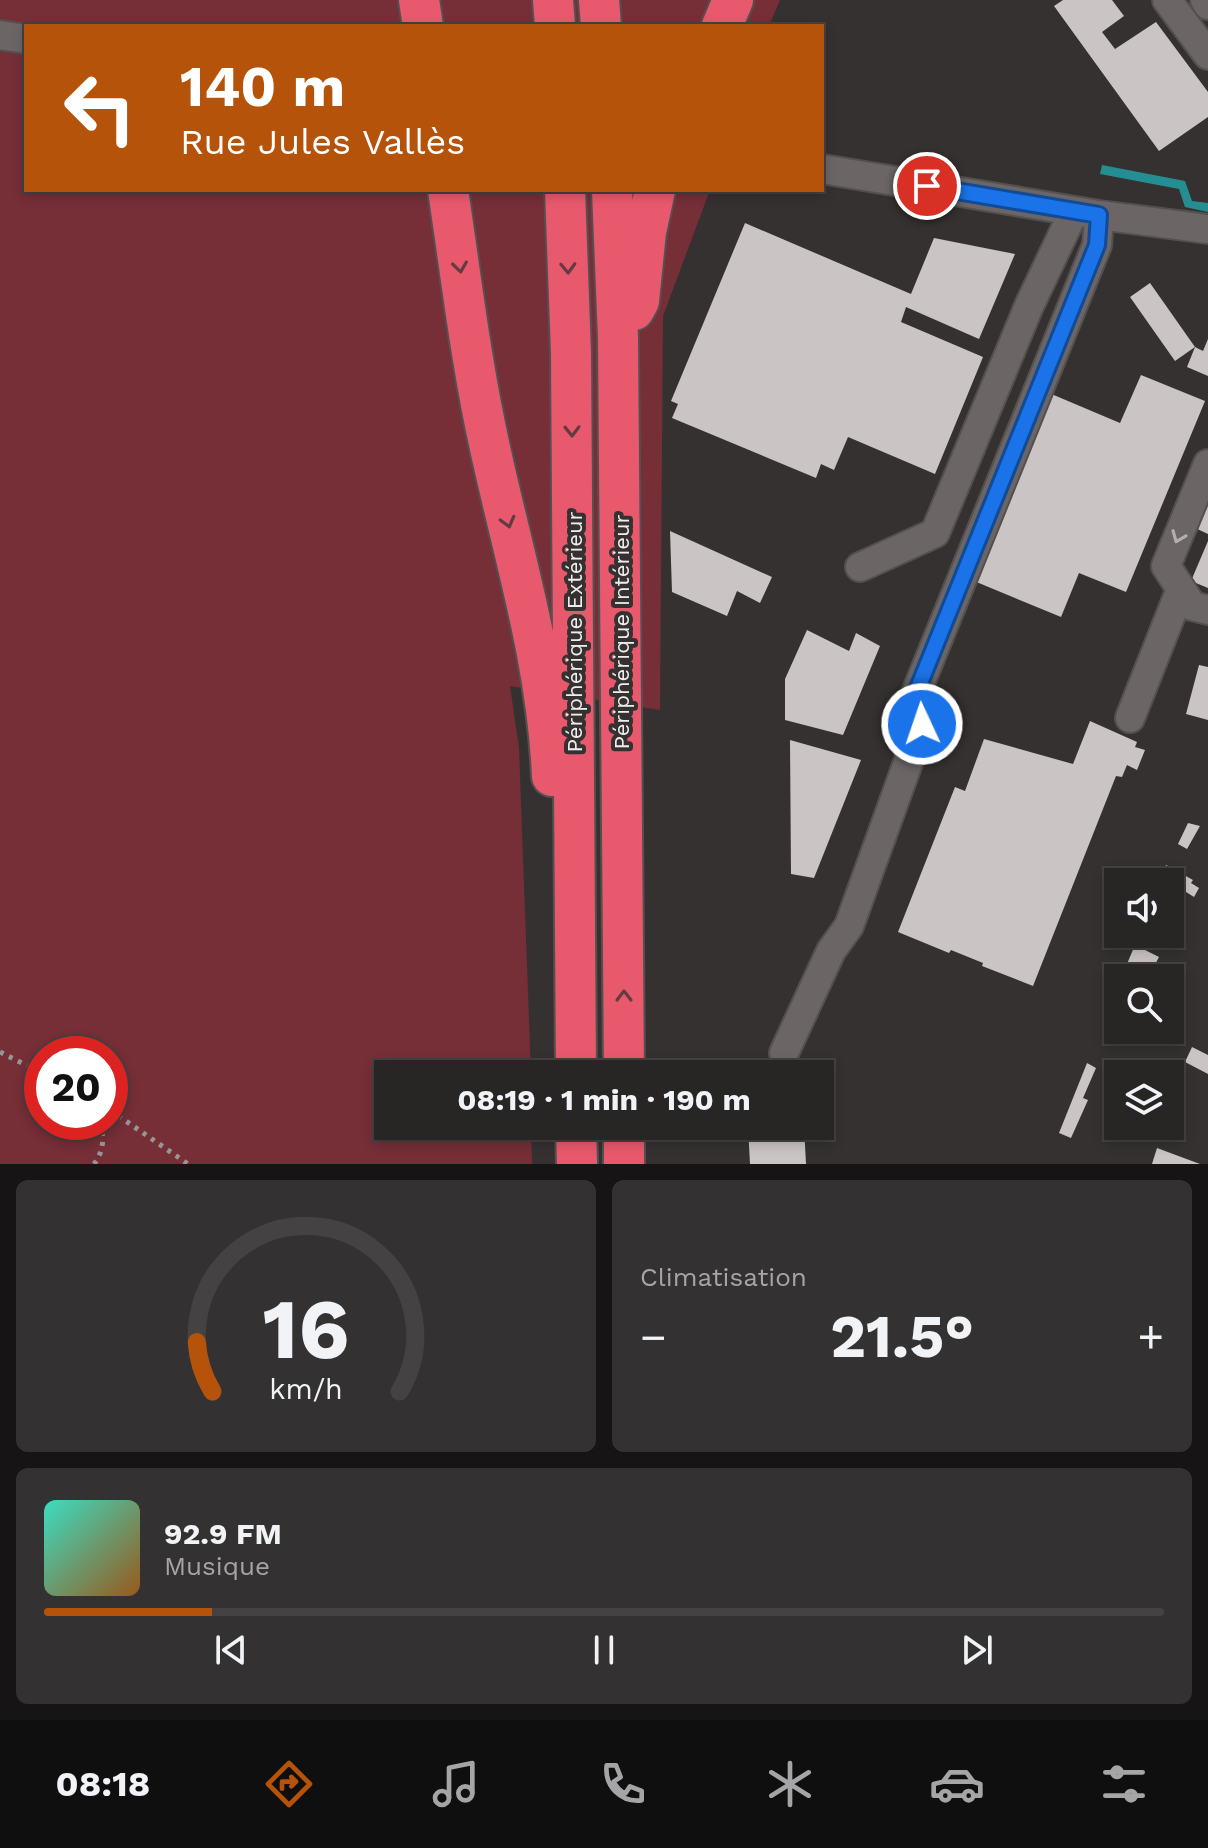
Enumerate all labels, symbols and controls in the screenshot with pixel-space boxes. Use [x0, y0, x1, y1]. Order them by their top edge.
text: 140 m [180, 54, 345, 120]
icon: left [48, 56, 152, 160]
text: Rue Jules Vallès [180, 121, 465, 163]
pin [893, 152, 961, 220]
icon: arrive [905, 164, 949, 208]
one-way arrow [451, 260, 468, 274]
one-way arrow [560, 262, 577, 275]
one-way arrow [563, 425, 581, 438]
street label: Périphérique Extérieur [562, 511, 587, 753]
street label: Périphérique Intérieur [609, 514, 634, 750]
one-way arrow [499, 515, 516, 529]
one-way arrow [1172, 528, 1188, 543]
position arrow [880, 682, 964, 766]
map controls [1104, 868, 1184, 1140]
button: sound [1104, 868, 1184, 948]
button: search [1104, 964, 1184, 1044]
one-way arrow [615, 989, 632, 1002]
speed limit sign: 20 [24, 1036, 128, 1140]
button: layers [1104, 1060, 1184, 1140]
text: 08:19 · 1 min · 190 m [457, 1082, 751, 1117]
text: Climatisation [640, 1262, 807, 1292]
text: 16 [262, 1281, 350, 1378]
text: 21.5° [830, 1301, 974, 1372]
text: − [640, 1311, 667, 1363]
text: + [1137, 1311, 1164, 1363]
text: km/h [269, 1372, 343, 1406]
text: 92.9 FM [164, 1516, 282, 1551]
text: Musique [164, 1551, 270, 1581]
icon: previous [209, 1628, 253, 1672]
icon: pause [582, 1628, 626, 1672]
icon: next [955, 1628, 999, 1672]
icon: directions [261, 1756, 317, 1812]
icon: music [428, 1756, 484, 1812]
icon: phone [595, 1756, 651, 1812]
icon: climate [762, 1756, 818, 1812]
icon: car [929, 1756, 985, 1812]
icon: filters [1096, 1756, 1152, 1812]
text: 08:18 [56, 1763, 150, 1805]

